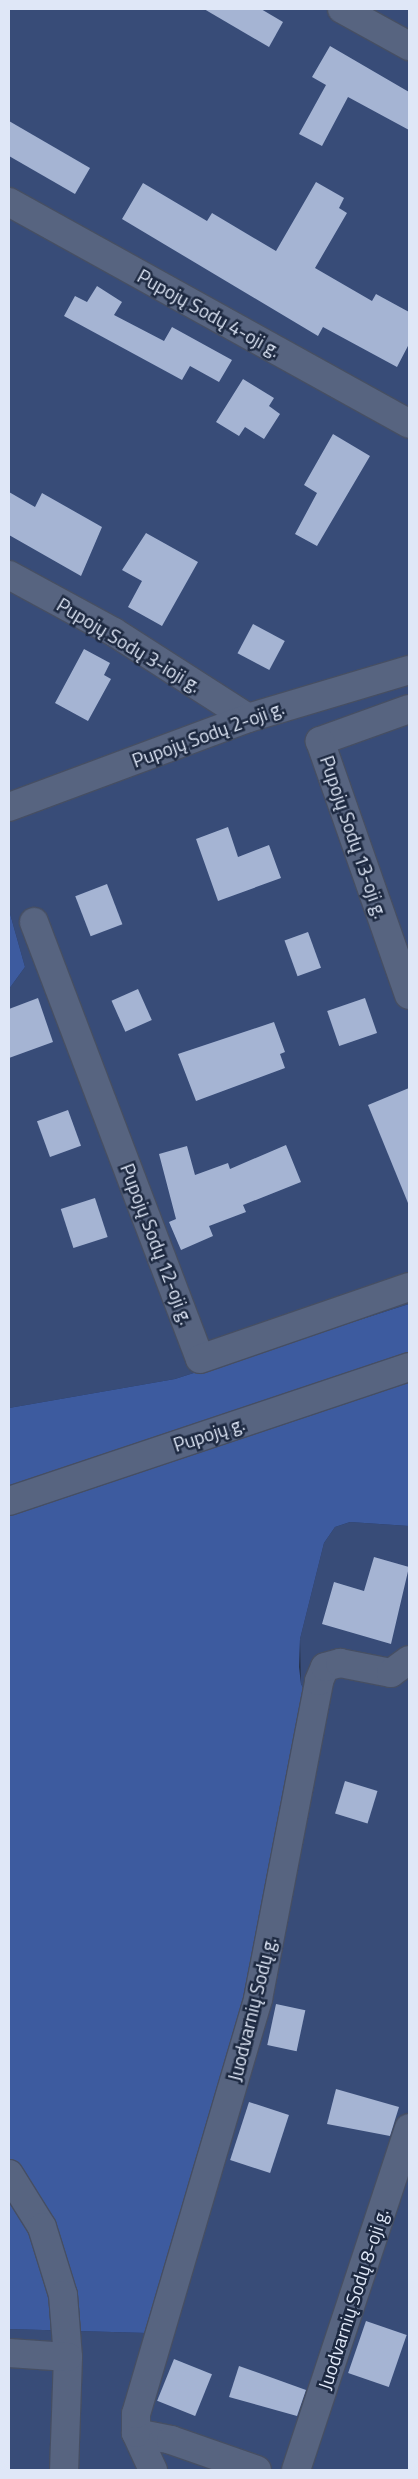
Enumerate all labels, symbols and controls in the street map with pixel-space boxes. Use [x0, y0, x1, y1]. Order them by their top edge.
street label: Pupojų Sodų 4-oji g. [134, 264, 284, 362]
street label: Pupojų Sodų 3-ioji g. [53, 593, 205, 697]
street label: Pupojų Sodų 2-oji g. [129, 696, 287, 772]
street label: Pupojų Sodų 13-oji g. [315, 753, 393, 921]
street label: Pupojų Sodų 12-oji g. [116, 1160, 198, 1328]
street label: Pupojų g. [170, 1412, 248, 1456]
street label: Juodvarnių Sodų g. [223, 1934, 281, 2084]
street label: Juodvarnių Sodų 8-oji g. [313, 2205, 393, 2393]

